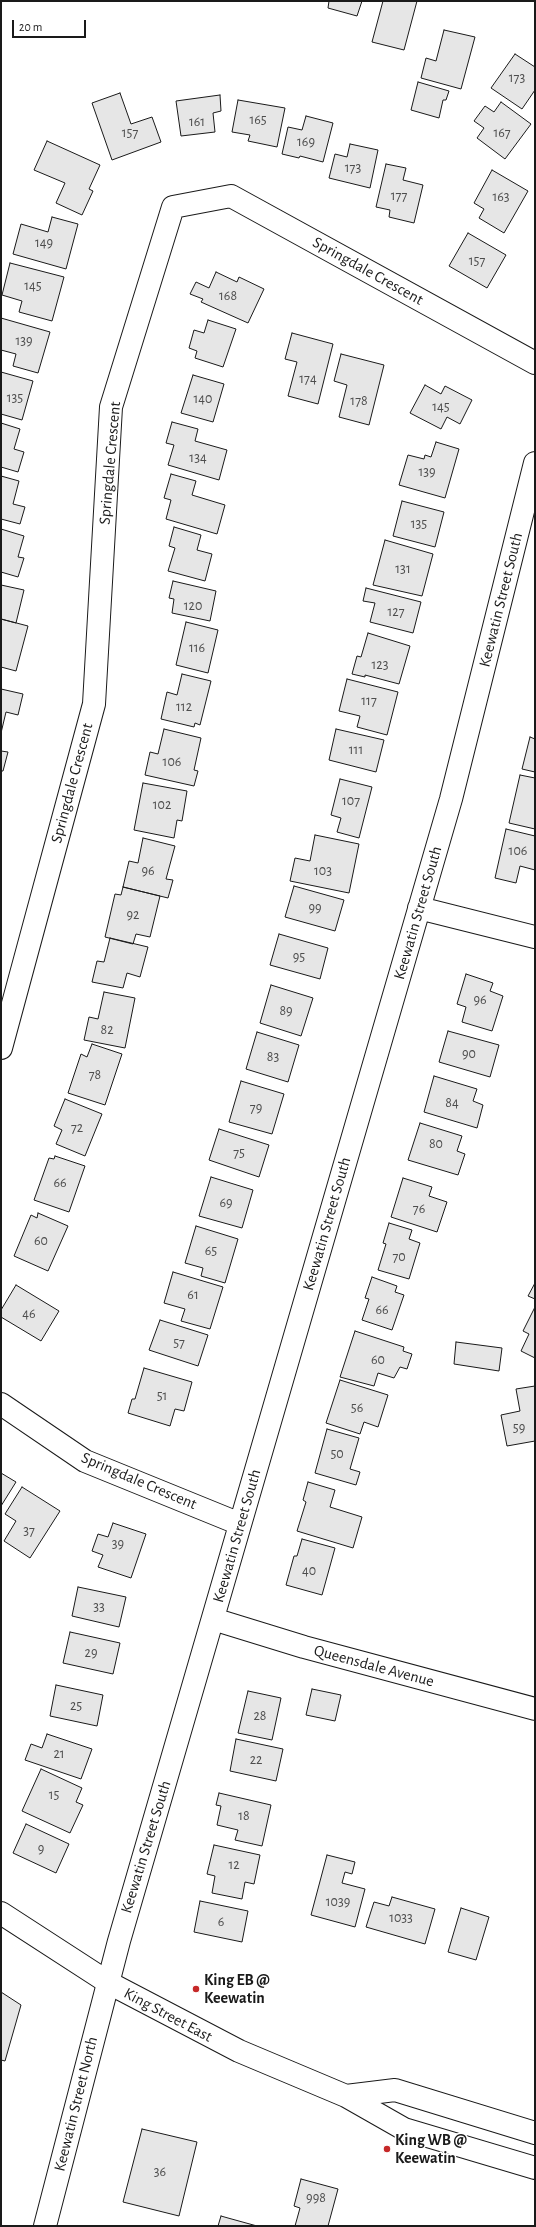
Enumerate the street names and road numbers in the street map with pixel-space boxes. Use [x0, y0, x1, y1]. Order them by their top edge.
street label: Springdale Crescent [309, 233, 427, 309]
street label: Springdale Crescent [95, 401, 125, 525]
street label: Keewatin Street South [475, 531, 527, 669]
street label: Springdale Crescent [47, 721, 97, 845]
street label: Keewatin Street South [390, 844, 446, 982]
street label: Keewatin Street South [299, 1155, 355, 1293]
street label: Springdale Crescent [78, 1448, 200, 1514]
street label: Keewatin Street South [209, 1467, 265, 1605]
street label: Queensdale Avenue [312, 1641, 436, 1691]
street label: Keewatin Street South [117, 1778, 175, 1916]
street label: King Street East [120, 1984, 216, 2046]
street label: Keewatin Street North [50, 2035, 102, 2173]

